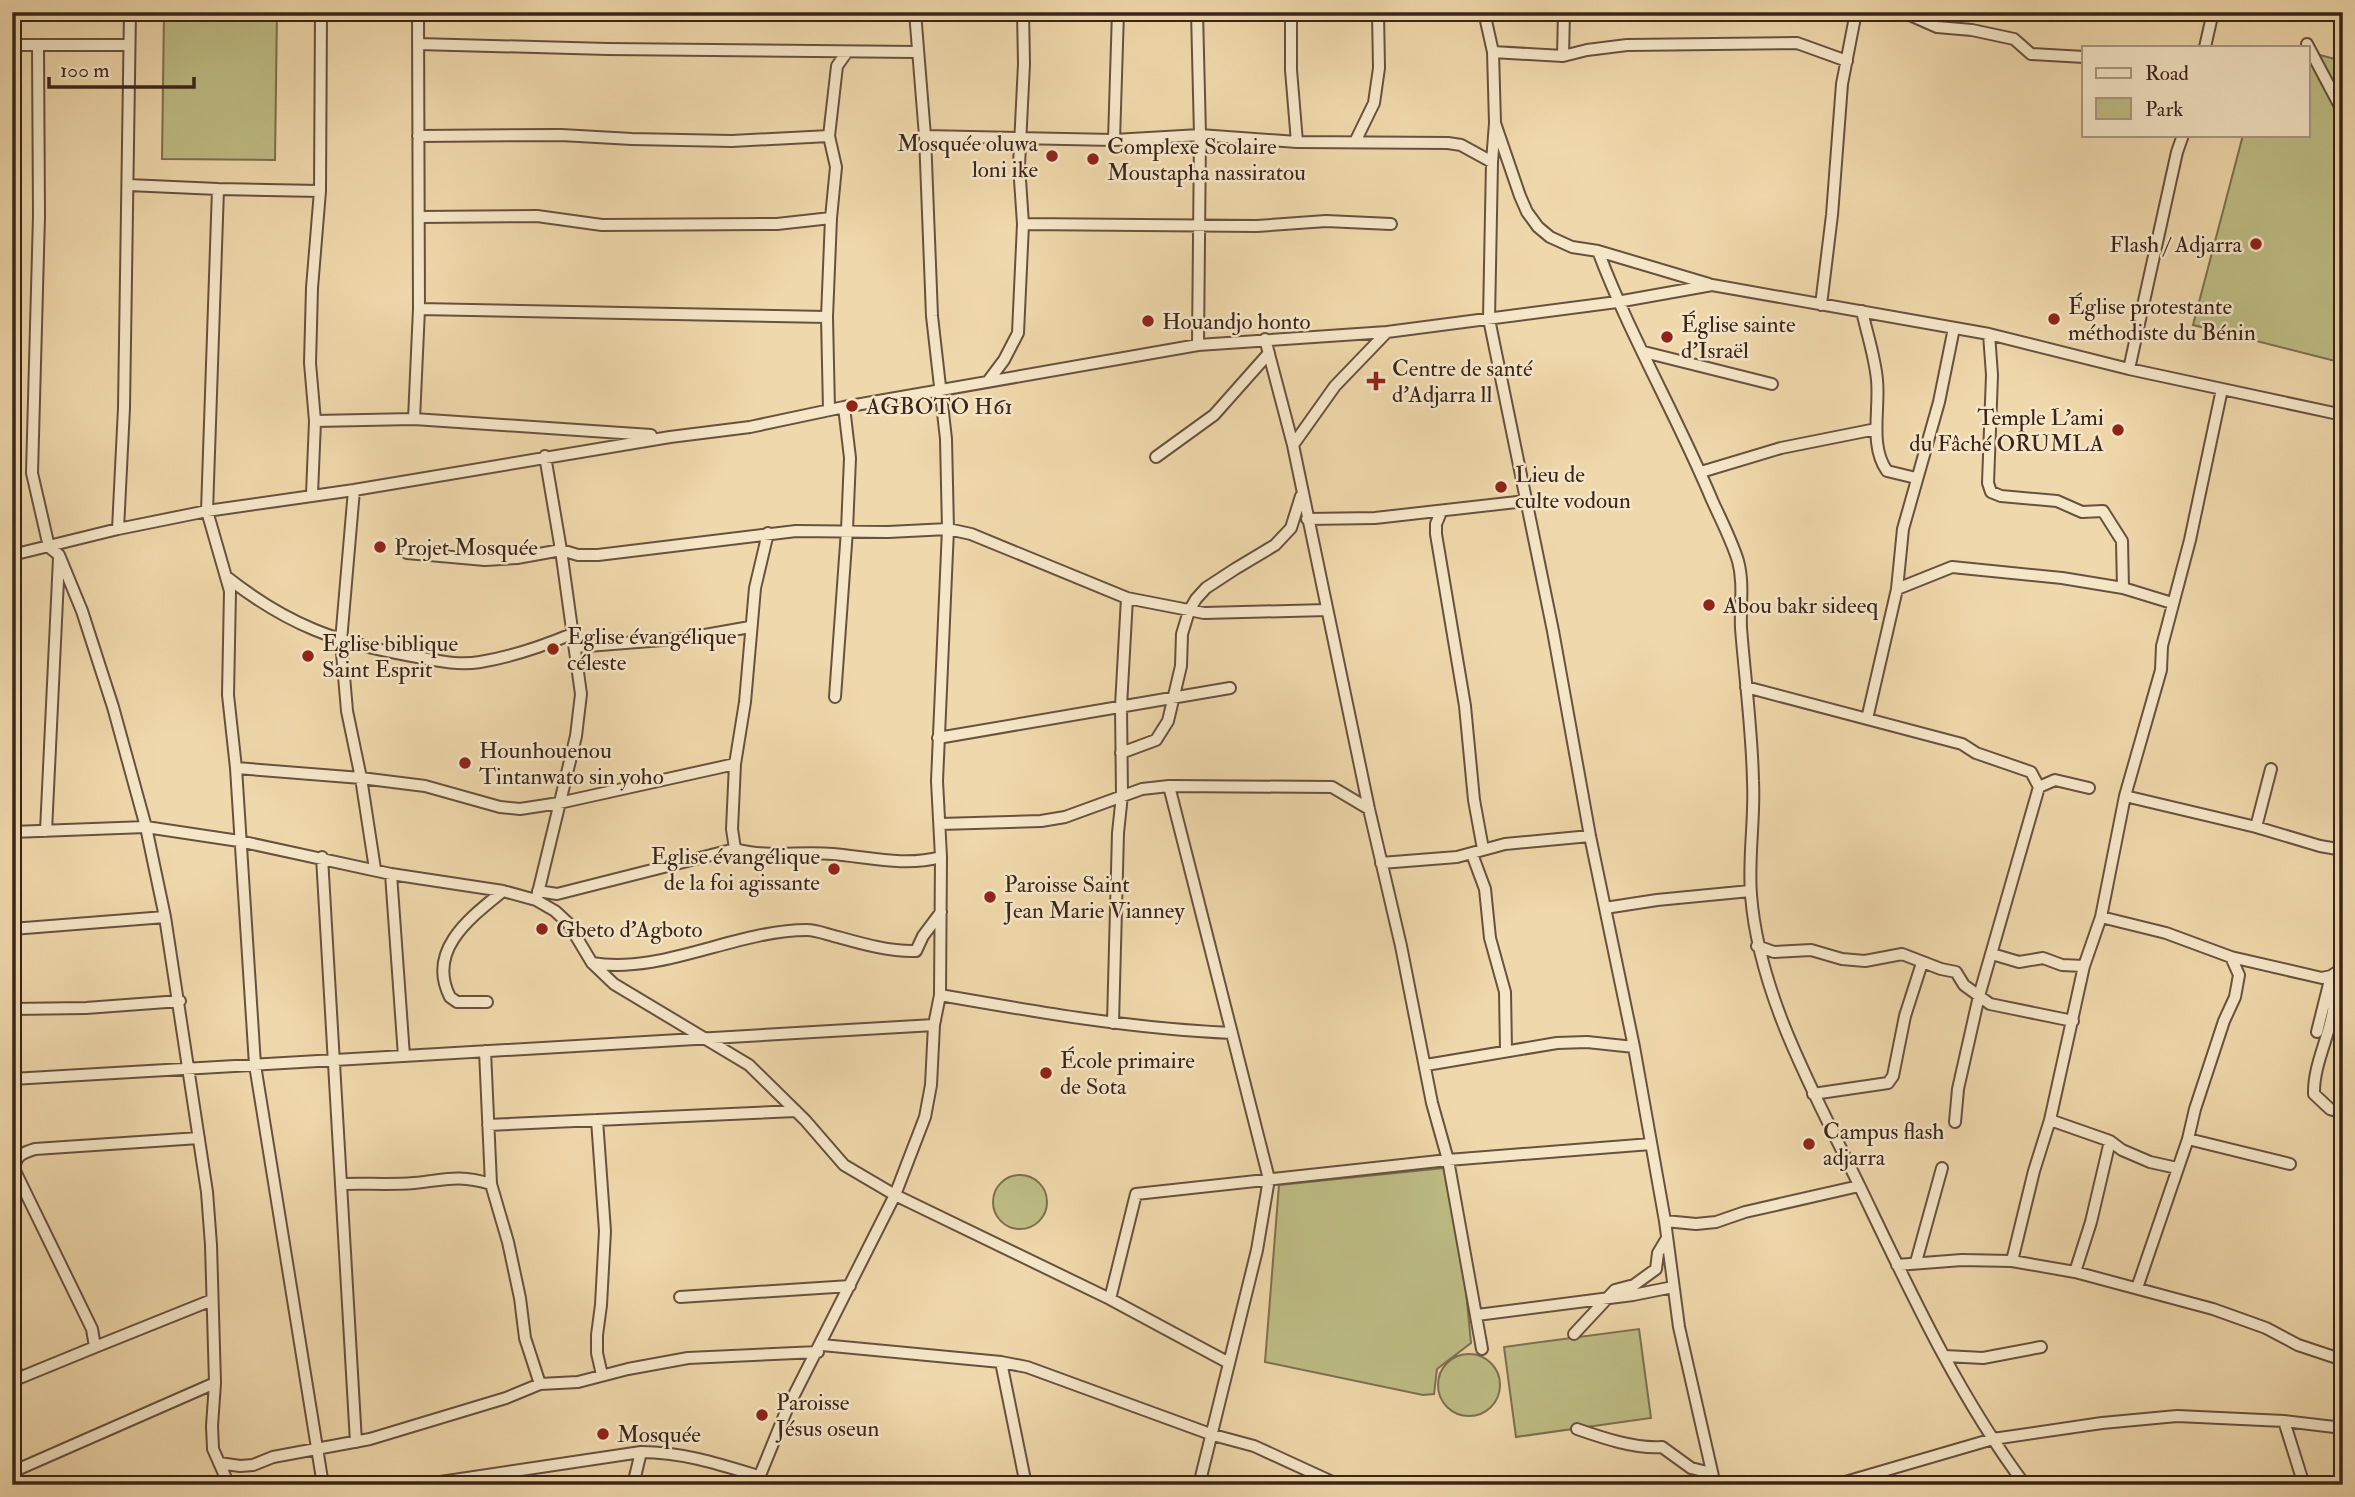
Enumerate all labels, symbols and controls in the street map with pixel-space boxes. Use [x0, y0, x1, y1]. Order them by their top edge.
scale bar [49, 46, 194, 90]
legend [2082, 46, 2310, 136]
text: 100 m [60, 57, 110, 84]
text: Road [2145, 60, 2190, 87]
text: Park [2145, 96, 2183, 123]
place label: Mosquée oluwa loni ike [897, 129, 1039, 184]
place label: Complexe Scolaire Moustapha nassiratou [1107, 132, 1306, 188]
marker: Mosquée oluwa loni ike [1044, 148, 1060, 164]
marker: Complexe Scolaire Moustapha nassiratou [1085, 151, 1101, 167]
place label: Flash / Adjarra [2109, 230, 2243, 259]
marker: Flash / Adjarra [2248, 236, 2264, 252]
place label: Église protestante méthodiste du Bénin [2068, 292, 2256, 347]
place label: Houandjo honto [1162, 307, 1311, 336]
place label: Église sainte d'Israël [1681, 310, 1796, 365]
marker: Église protestante méthodiste du Bénin [2046, 311, 2062, 327]
marker: Houandjo honto [1140, 313, 1156, 329]
marker: Église sainte d'Israël [1659, 329, 1675, 345]
place label: Centre de santé d'Adjarra ll [1392, 354, 1533, 409]
marker: Centre de santé d'Adjarra ll [1366, 371, 1386, 391]
place label: AGBOTO H61 [865, 392, 1013, 421]
marker: AGBOTO H61 [844, 398, 860, 414]
place label: Temple L'ami du Fâché ORUMLA [1909, 403, 2104, 458]
marker: Temple L'ami du Fâché ORUMLA [2110, 422, 2126, 438]
place label: Lieu de culte vodoun [1515, 460, 1631, 515]
marker: Lieu de culte vodoun [1493, 479, 1509, 495]
place label: Projet Mosquée [394, 533, 538, 562]
marker: Projet Mosquée [372, 539, 388, 555]
place label: Abou bakr sideeq [1722, 591, 1878, 620]
marker: Abou bakr sideeq [1701, 597, 1717, 613]
place label: Eglise évangélique céleste [567, 622, 737, 677]
place label: Eglise biblique Saint Esprit [322, 629, 458, 685]
marker: Eglise évangélique céleste [545, 641, 561, 657]
marker: Eglise biblique Saint Esprit [300, 648, 316, 664]
place label: Hounhouenou Tintanwato sin yoho [479, 736, 664, 791]
marker: Hounhouenou Tintanwato sin yoho [457, 755, 473, 771]
place label: Eglise évangélique de la foi agissante [651, 842, 820, 897]
marker: Eglise évangélique de la foi agissante [826, 861, 842, 877]
place label: Paroisse Saint Jean Marie Vianney [1003, 870, 1185, 925]
marker: Paroisse Saint Jean Marie Vianney [982, 889, 998, 905]
place label: Gbeto d'Agboto [556, 915, 703, 944]
marker: Gbeto d'Agboto [534, 921, 550, 937]
place label: École primaire de Sota [1060, 1046, 1195, 1101]
marker: École primaire de Sota [1038, 1065, 1054, 1081]
place label: Campus flash adjarra [1823, 1117, 1944, 1172]
marker: Campus flash adjarra [1801, 1136, 1817, 1152]
place label: Paroisse Jésus oseun [775, 1388, 880, 1443]
marker: Paroisse Jésus oseun [754, 1407, 770, 1423]
place label: Mosquée [617, 1420, 701, 1449]
marker: Mosquée [595, 1426, 611, 1442]

